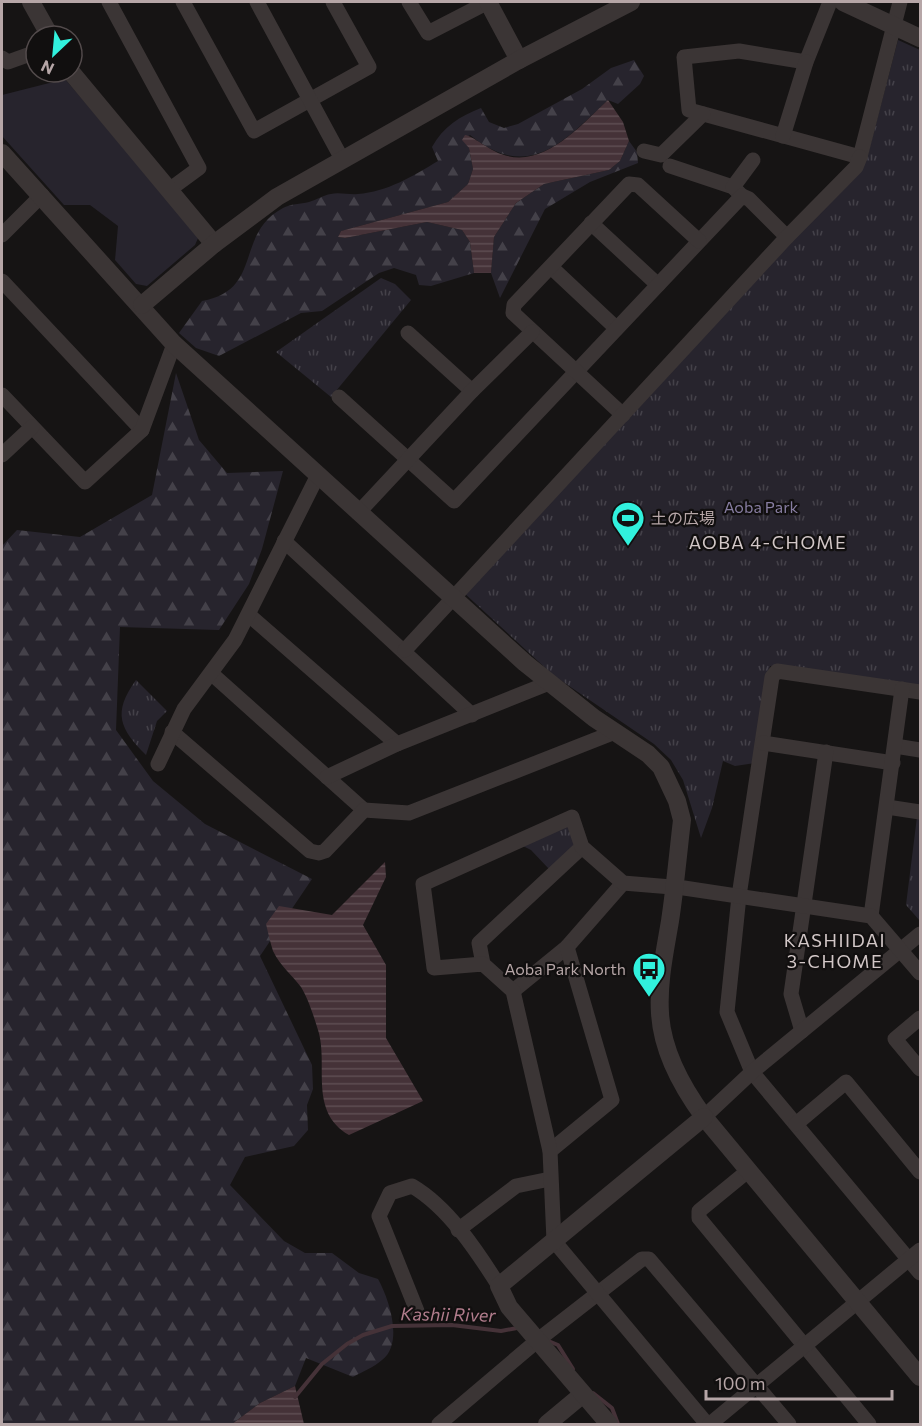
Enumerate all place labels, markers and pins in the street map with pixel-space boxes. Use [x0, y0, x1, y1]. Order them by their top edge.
sports icon: 土の広場 [610, 500, 646, 547]
place label: 土の広場 [651, 508, 715, 527]
bus stop icon: Aoba Park North [631, 951, 667, 998]
place label: Aoba Park North [505, 959, 626, 978]

